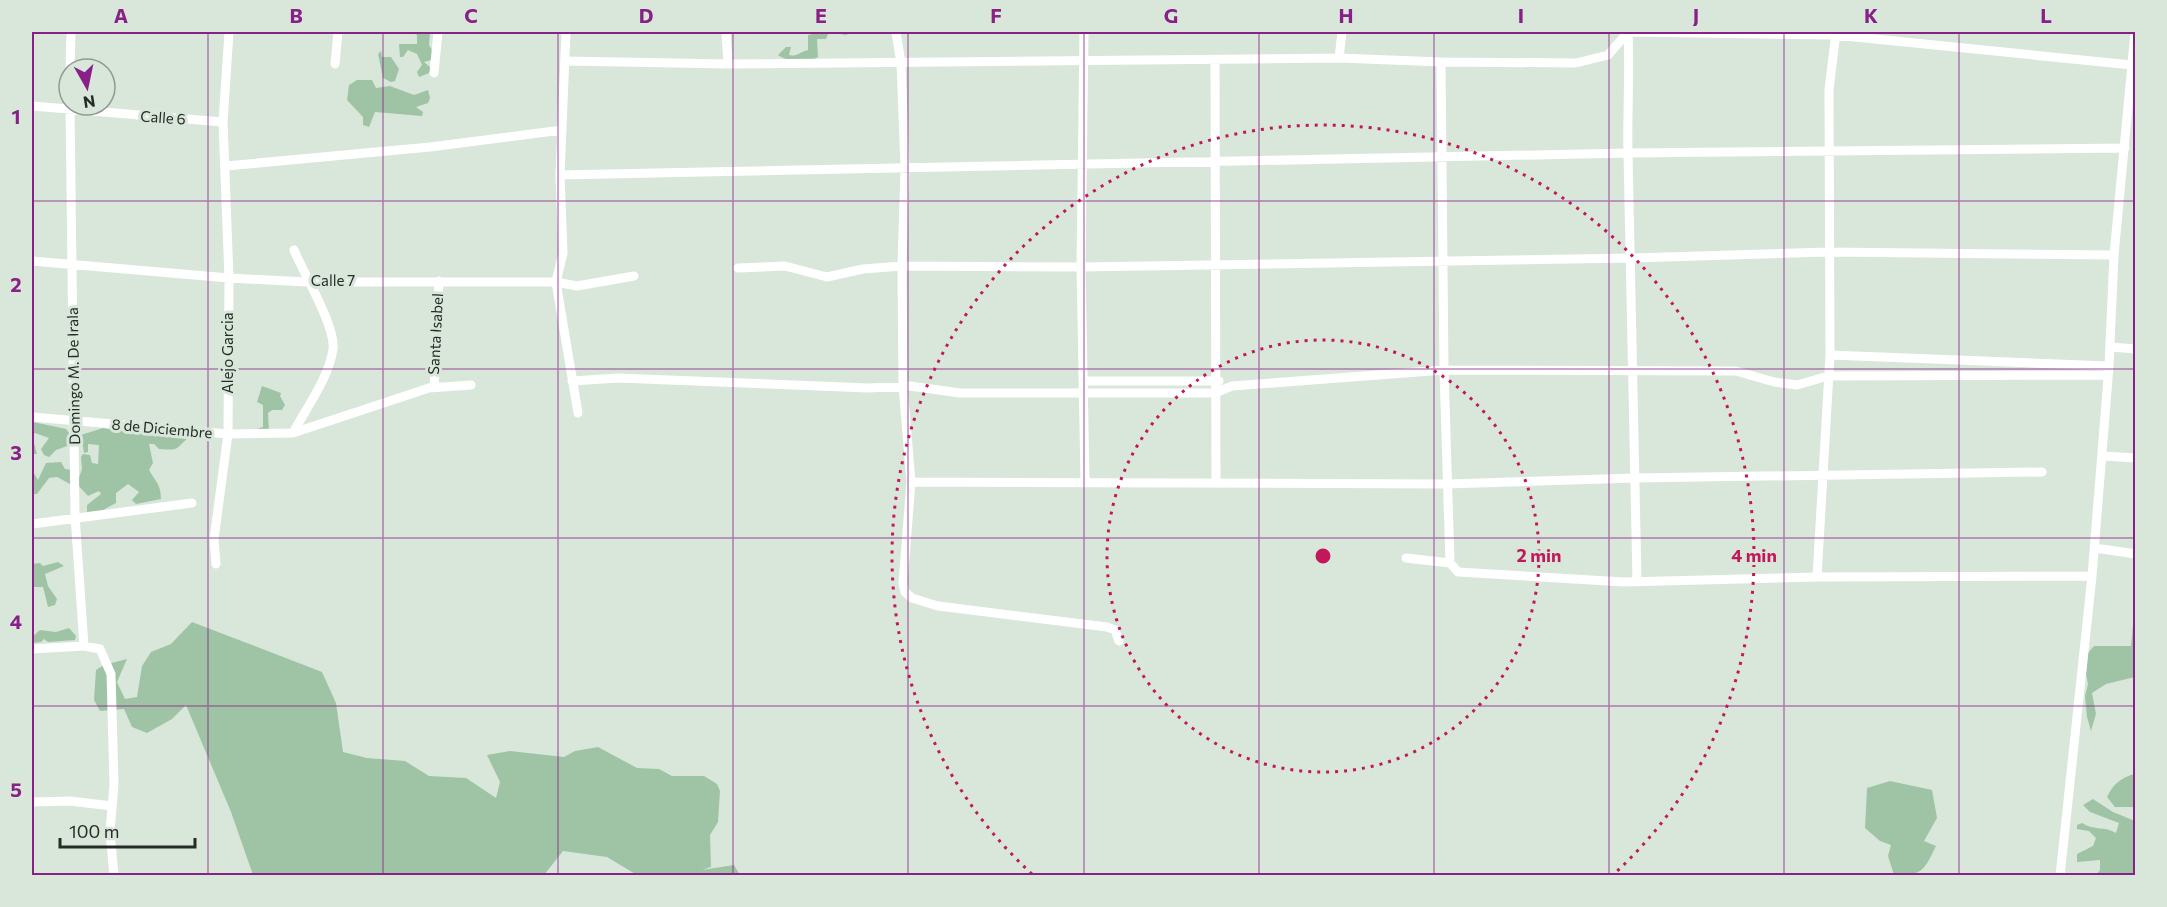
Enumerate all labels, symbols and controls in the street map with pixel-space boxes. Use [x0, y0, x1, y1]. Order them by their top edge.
text: A [114, 3, 128, 27]
text: B [289, 3, 303, 27]
text: C [464, 3, 478, 27]
text: D [639, 3, 653, 27]
text: E [815, 3, 827, 27]
text: F [990, 3, 1002, 27]
text: G [1164, 3, 1178, 27]
text: H [1339, 3, 1354, 27]
text: I [1518, 3, 1524, 27]
text: J [1693, 3, 1699, 27]
text: K [1864, 3, 1878, 27]
text: L [2040, 3, 2052, 27]
north arrow [57, 57, 117, 117]
text: N [82, 92, 97, 113]
text: 1 [11, 104, 21, 128]
street label: Calle 6 [140, 106, 186, 128]
street label: Calle 7 [311, 271, 355, 289]
text: 2 [10, 272, 22, 296]
street label: Santa Isabel [424, 293, 446, 375]
street label: Domingo M. De Irala [63, 307, 83, 445]
street label: Alejo Garcia [218, 312, 236, 394]
street label: 8 de Diciembre [111, 415, 213, 441]
text: 3 [10, 440, 22, 464]
text: 2 min [1517, 544, 1561, 566]
text: 4 min [1731, 544, 1777, 566]
centre of rings [1313, 546, 1333, 566]
text: 4 [10, 609, 22, 633]
text: 5 [10, 777, 22, 801]
scale bar [60, 811, 195, 849]
text: 100 m [69, 820, 119, 842]

